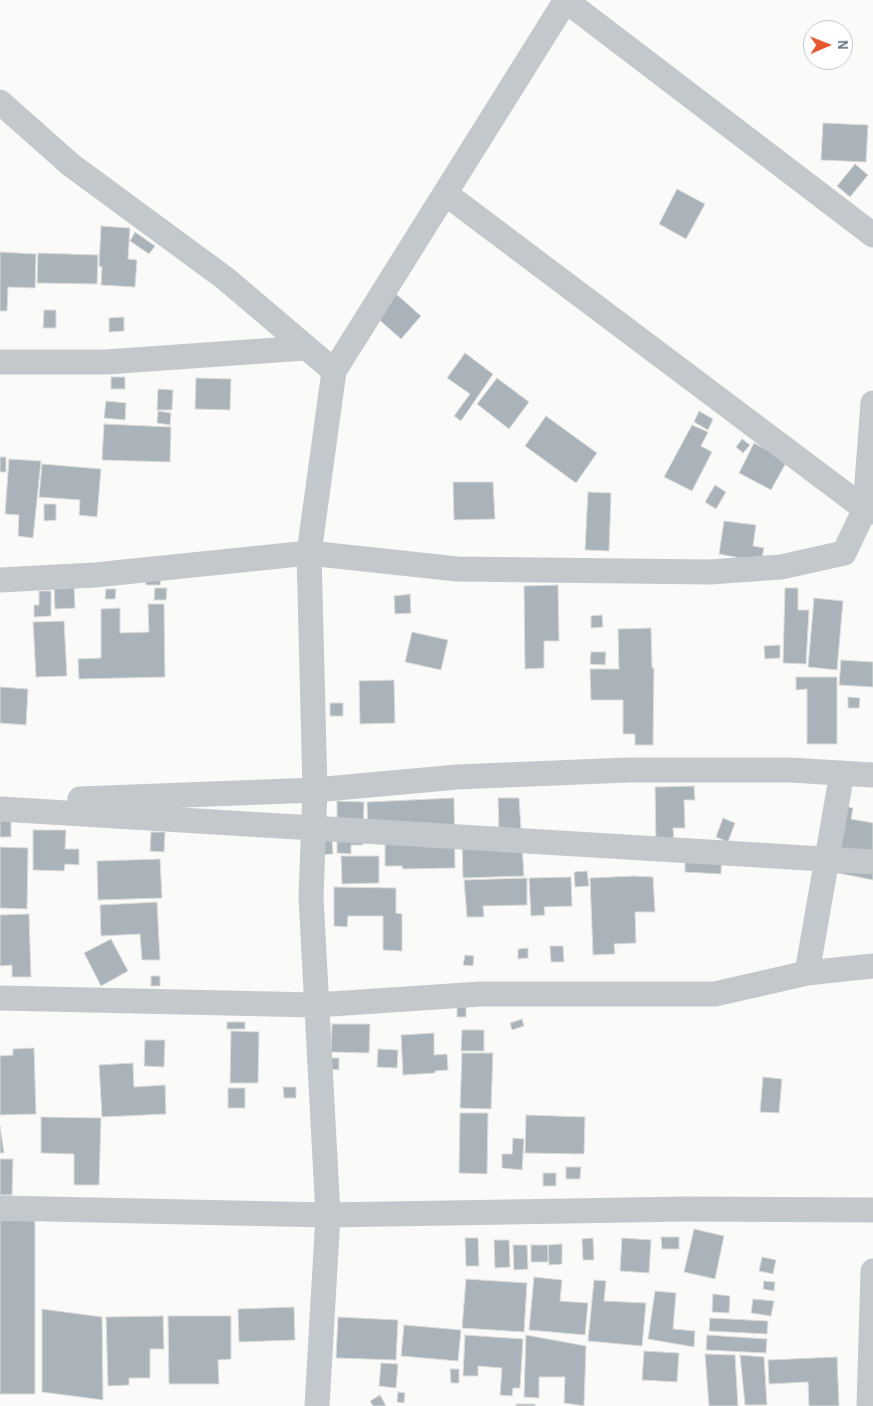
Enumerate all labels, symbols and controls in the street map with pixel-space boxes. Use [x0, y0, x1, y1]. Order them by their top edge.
north arrow [803, 20, 853, 70]
text: N [835, 40, 849, 50]

